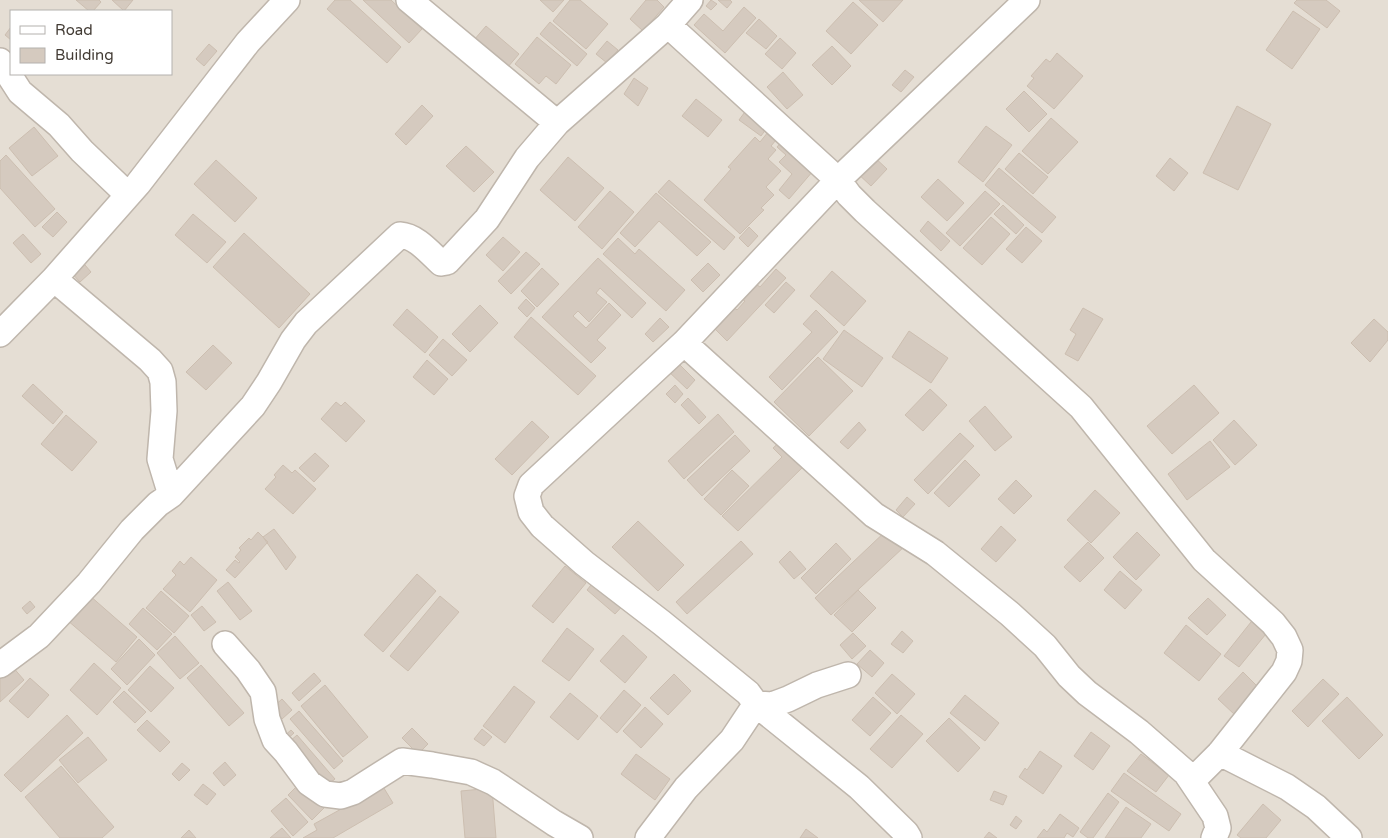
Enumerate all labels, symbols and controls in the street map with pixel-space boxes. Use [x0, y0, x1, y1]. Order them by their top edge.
legend [10, 10, 172, 75]
text: Road [55, 21, 93, 39]
text: Building [55, 46, 114, 64]

